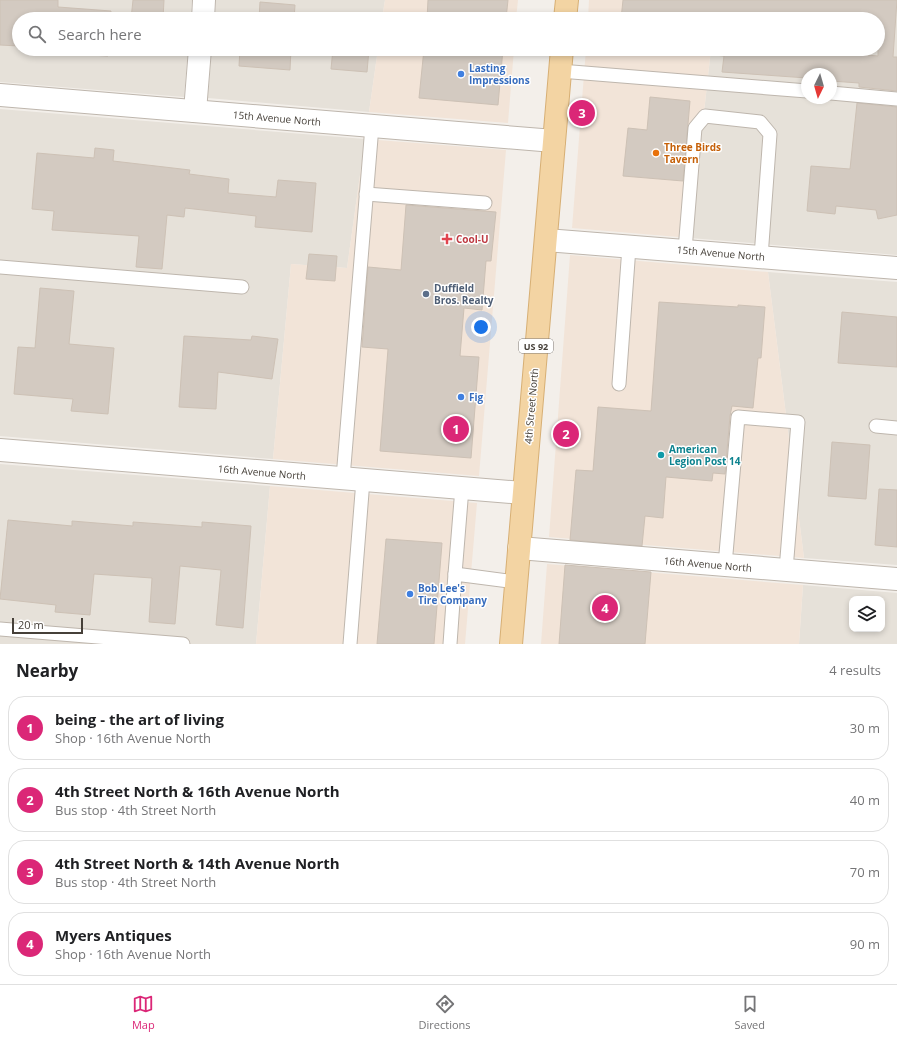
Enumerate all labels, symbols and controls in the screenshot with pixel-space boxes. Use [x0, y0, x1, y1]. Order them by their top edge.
search box [12, 12, 885, 56]
icon: search [26, 23, 48, 45]
text: Search here [58, 24, 142, 44]
place label: Lasting Impressions [469, 61, 530, 87]
north arrow [801, 68, 837, 104]
marker: Lasting Impressions [456, 69, 466, 79]
pin: 3 [569, 98, 595, 128]
street label: 15th Avenue North [232, 107, 322, 129]
place label: Three Birds Tavern [664, 140, 721, 166]
marker: Three Birds Tavern [651, 148, 661, 158]
place label: Cool-U [456, 232, 489, 246]
marker: Cool-U [441, 233, 453, 245]
street label: 15th Avenue North [676, 242, 766, 264]
place label: Duffield Bros. Realty [434, 281, 494, 307]
marker: Duffield Bros. Realty [421, 289, 431, 299]
your location [471, 317, 491, 337]
road number: US 92 [519, 339, 553, 353]
street label: 4th Street North [521, 368, 541, 444]
place label: Fig [469, 390, 484, 404]
marker: Fig [456, 392, 466, 402]
pin: 1 [443, 414, 469, 444]
pin: 2 [553, 419, 579, 449]
place label: American Legion Post 14 [669, 442, 741, 468]
marker: American Legion Post 14 [656, 450, 666, 460]
street label: 16th Avenue North [217, 461, 307, 483]
street label: 16th Avenue North [663, 553, 753, 575]
place label: Bob Lee's Tire Company [418, 581, 487, 607]
marker: Bob Lee's Tire Company [405, 589, 415, 599]
pin: 4 [592, 593, 618, 623]
map controls [849, 596, 885, 632]
button: layers [849, 596, 885, 632]
scale bar [12, 616, 83, 635]
text: 20 m [18, 617, 44, 632]
text: Nearby [16, 659, 78, 682]
text: 4 results [829, 661, 881, 679]
text: being - the art of living [55, 709, 224, 729]
text: 1 [26, 719, 34, 737]
text: 30 m [850, 719, 880, 737]
text: Shop · 16th Avenue North [55, 729, 211, 747]
text: 4th Street North & 16th Avenue North [55, 781, 340, 801]
text: 2 [26, 791, 34, 809]
text: 40 m [850, 791, 880, 809]
text: Bus stop · 4th Street North [55, 801, 216, 819]
text: 4th Street North & 14th Avenue North [55, 853, 340, 873]
text: 3 [26, 863, 34, 881]
text: 70 m [850, 863, 880, 881]
text: Bus stop · 4th Street North [55, 873, 216, 891]
text: Myers Antiques [55, 925, 172, 945]
text: 4 [26, 935, 34, 953]
text: 90 m [850, 935, 880, 953]
text: Shop · 16th Avenue North [55, 945, 211, 963]
tab: Map [132, 993, 155, 1032]
tab: Directions [419, 993, 471, 1032]
tab: Saved [734, 993, 765, 1032]

